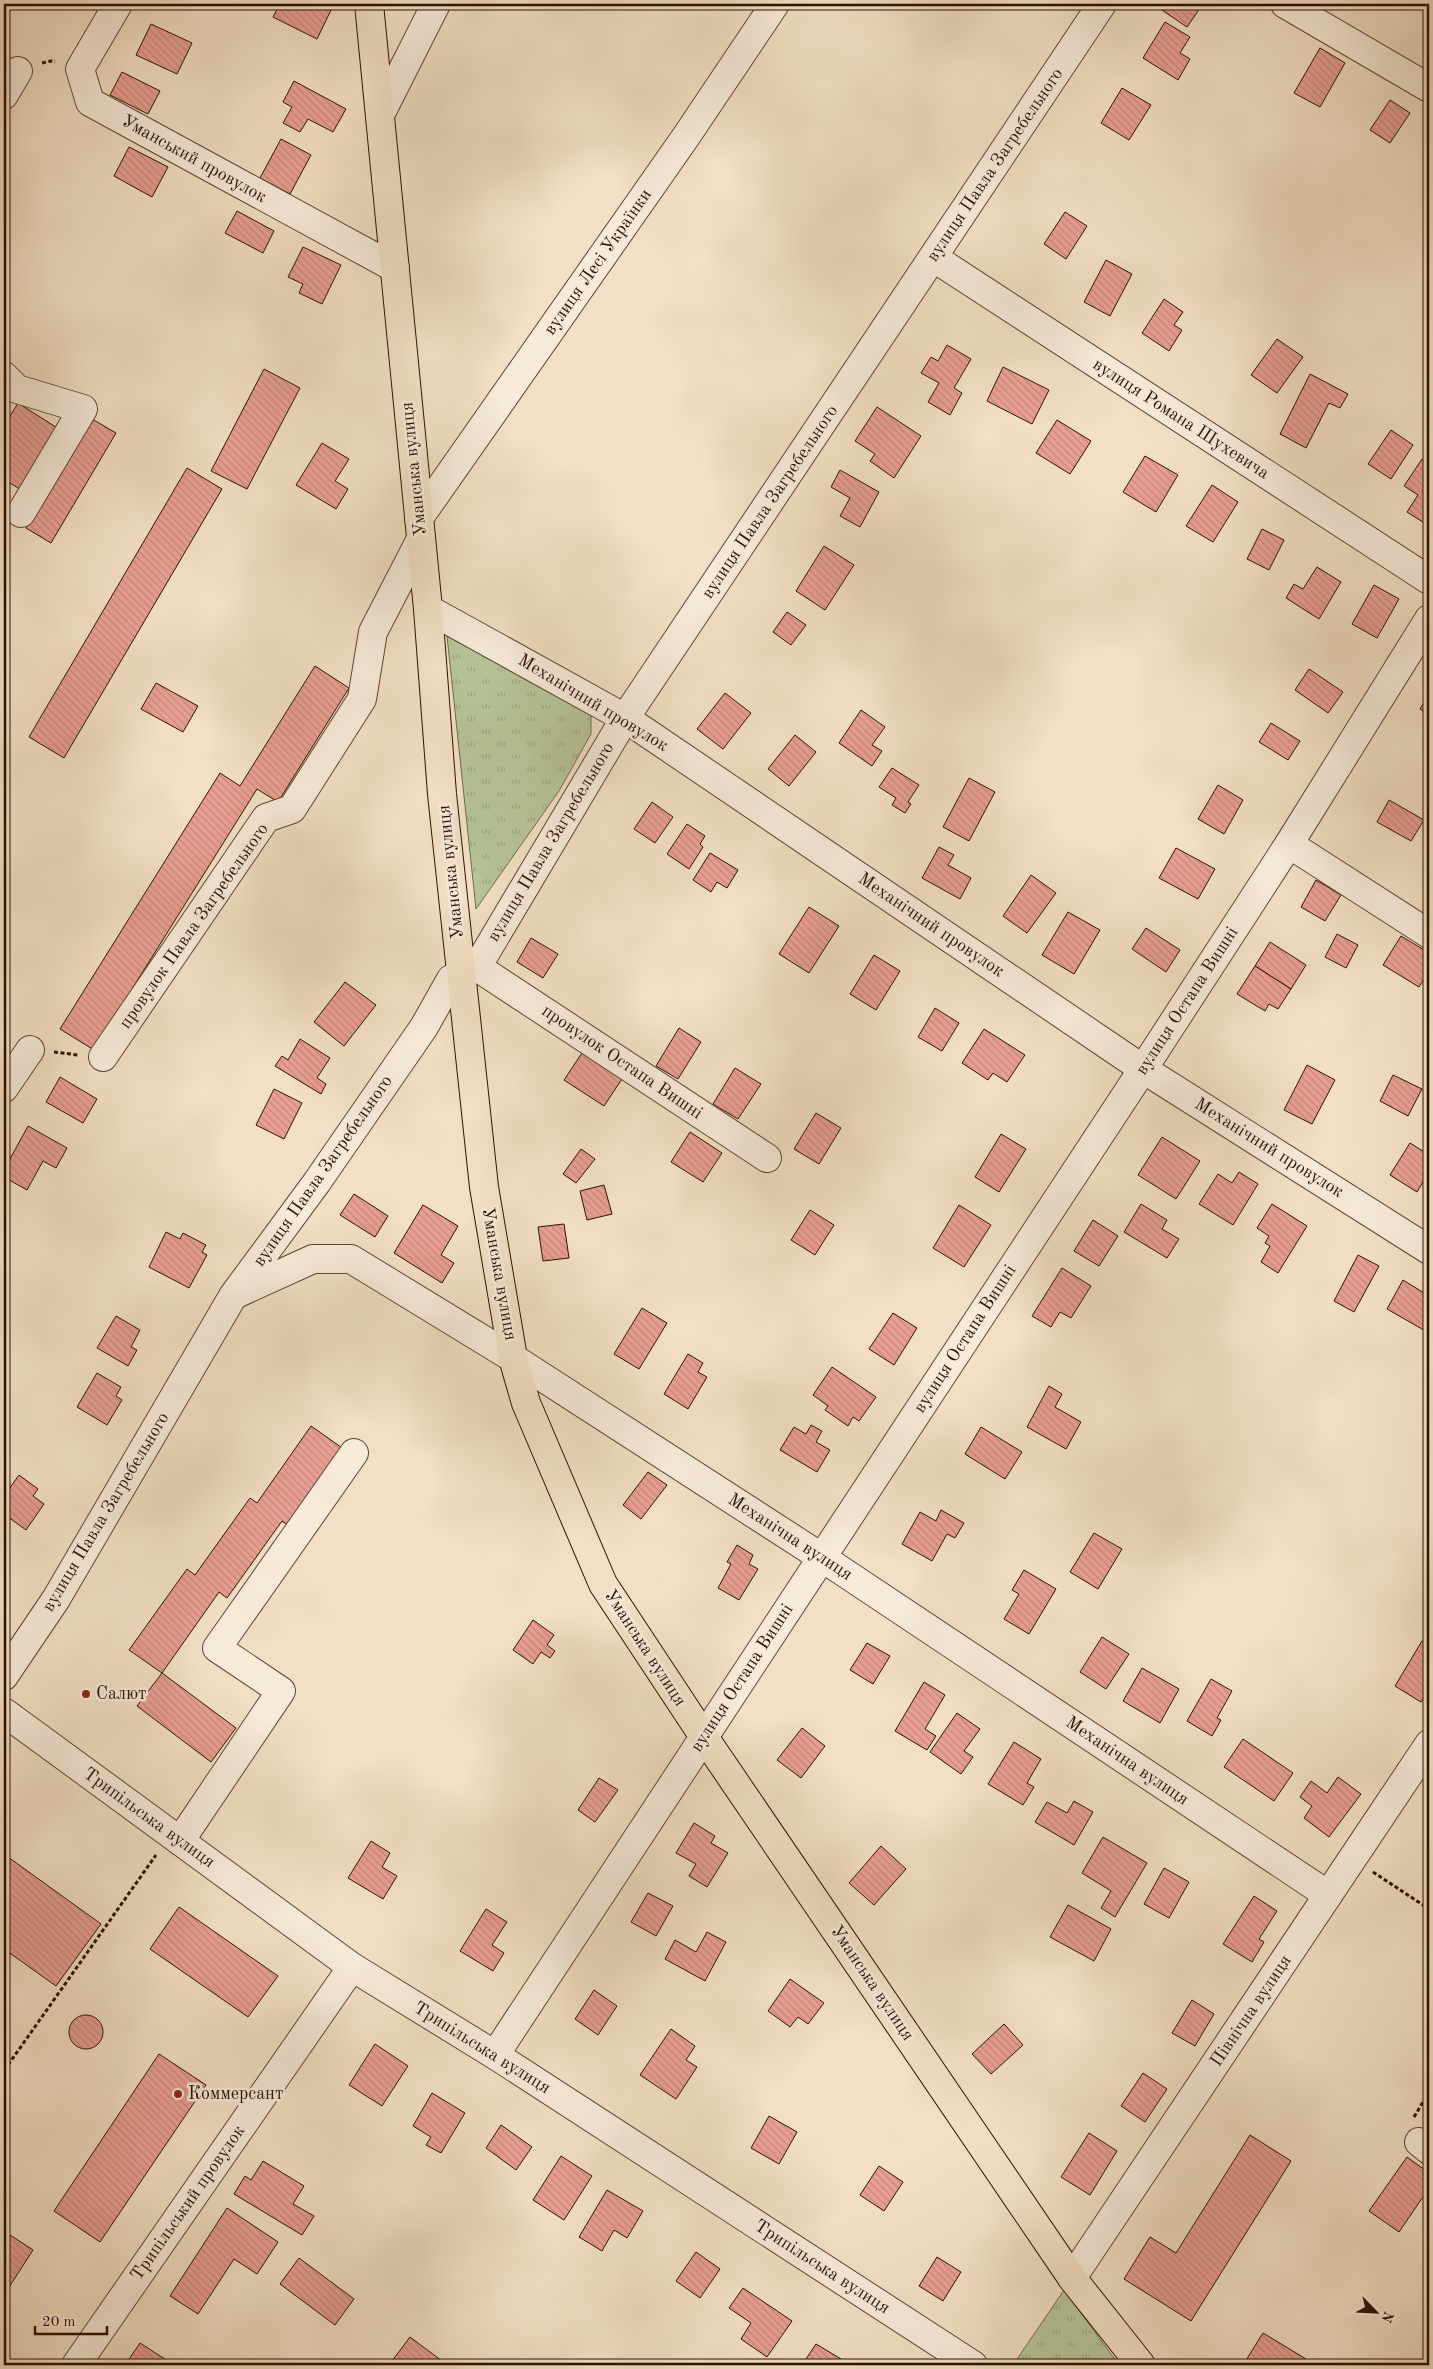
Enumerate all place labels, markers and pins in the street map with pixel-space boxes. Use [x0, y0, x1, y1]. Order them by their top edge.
place label: Салют [96, 1685, 146, 1703]
marker: Салют [80, 1688, 92, 1700]
place label: Коммерсант [188, 2085, 283, 2103]
marker: Коммерсант [172, 2088, 184, 2100]

